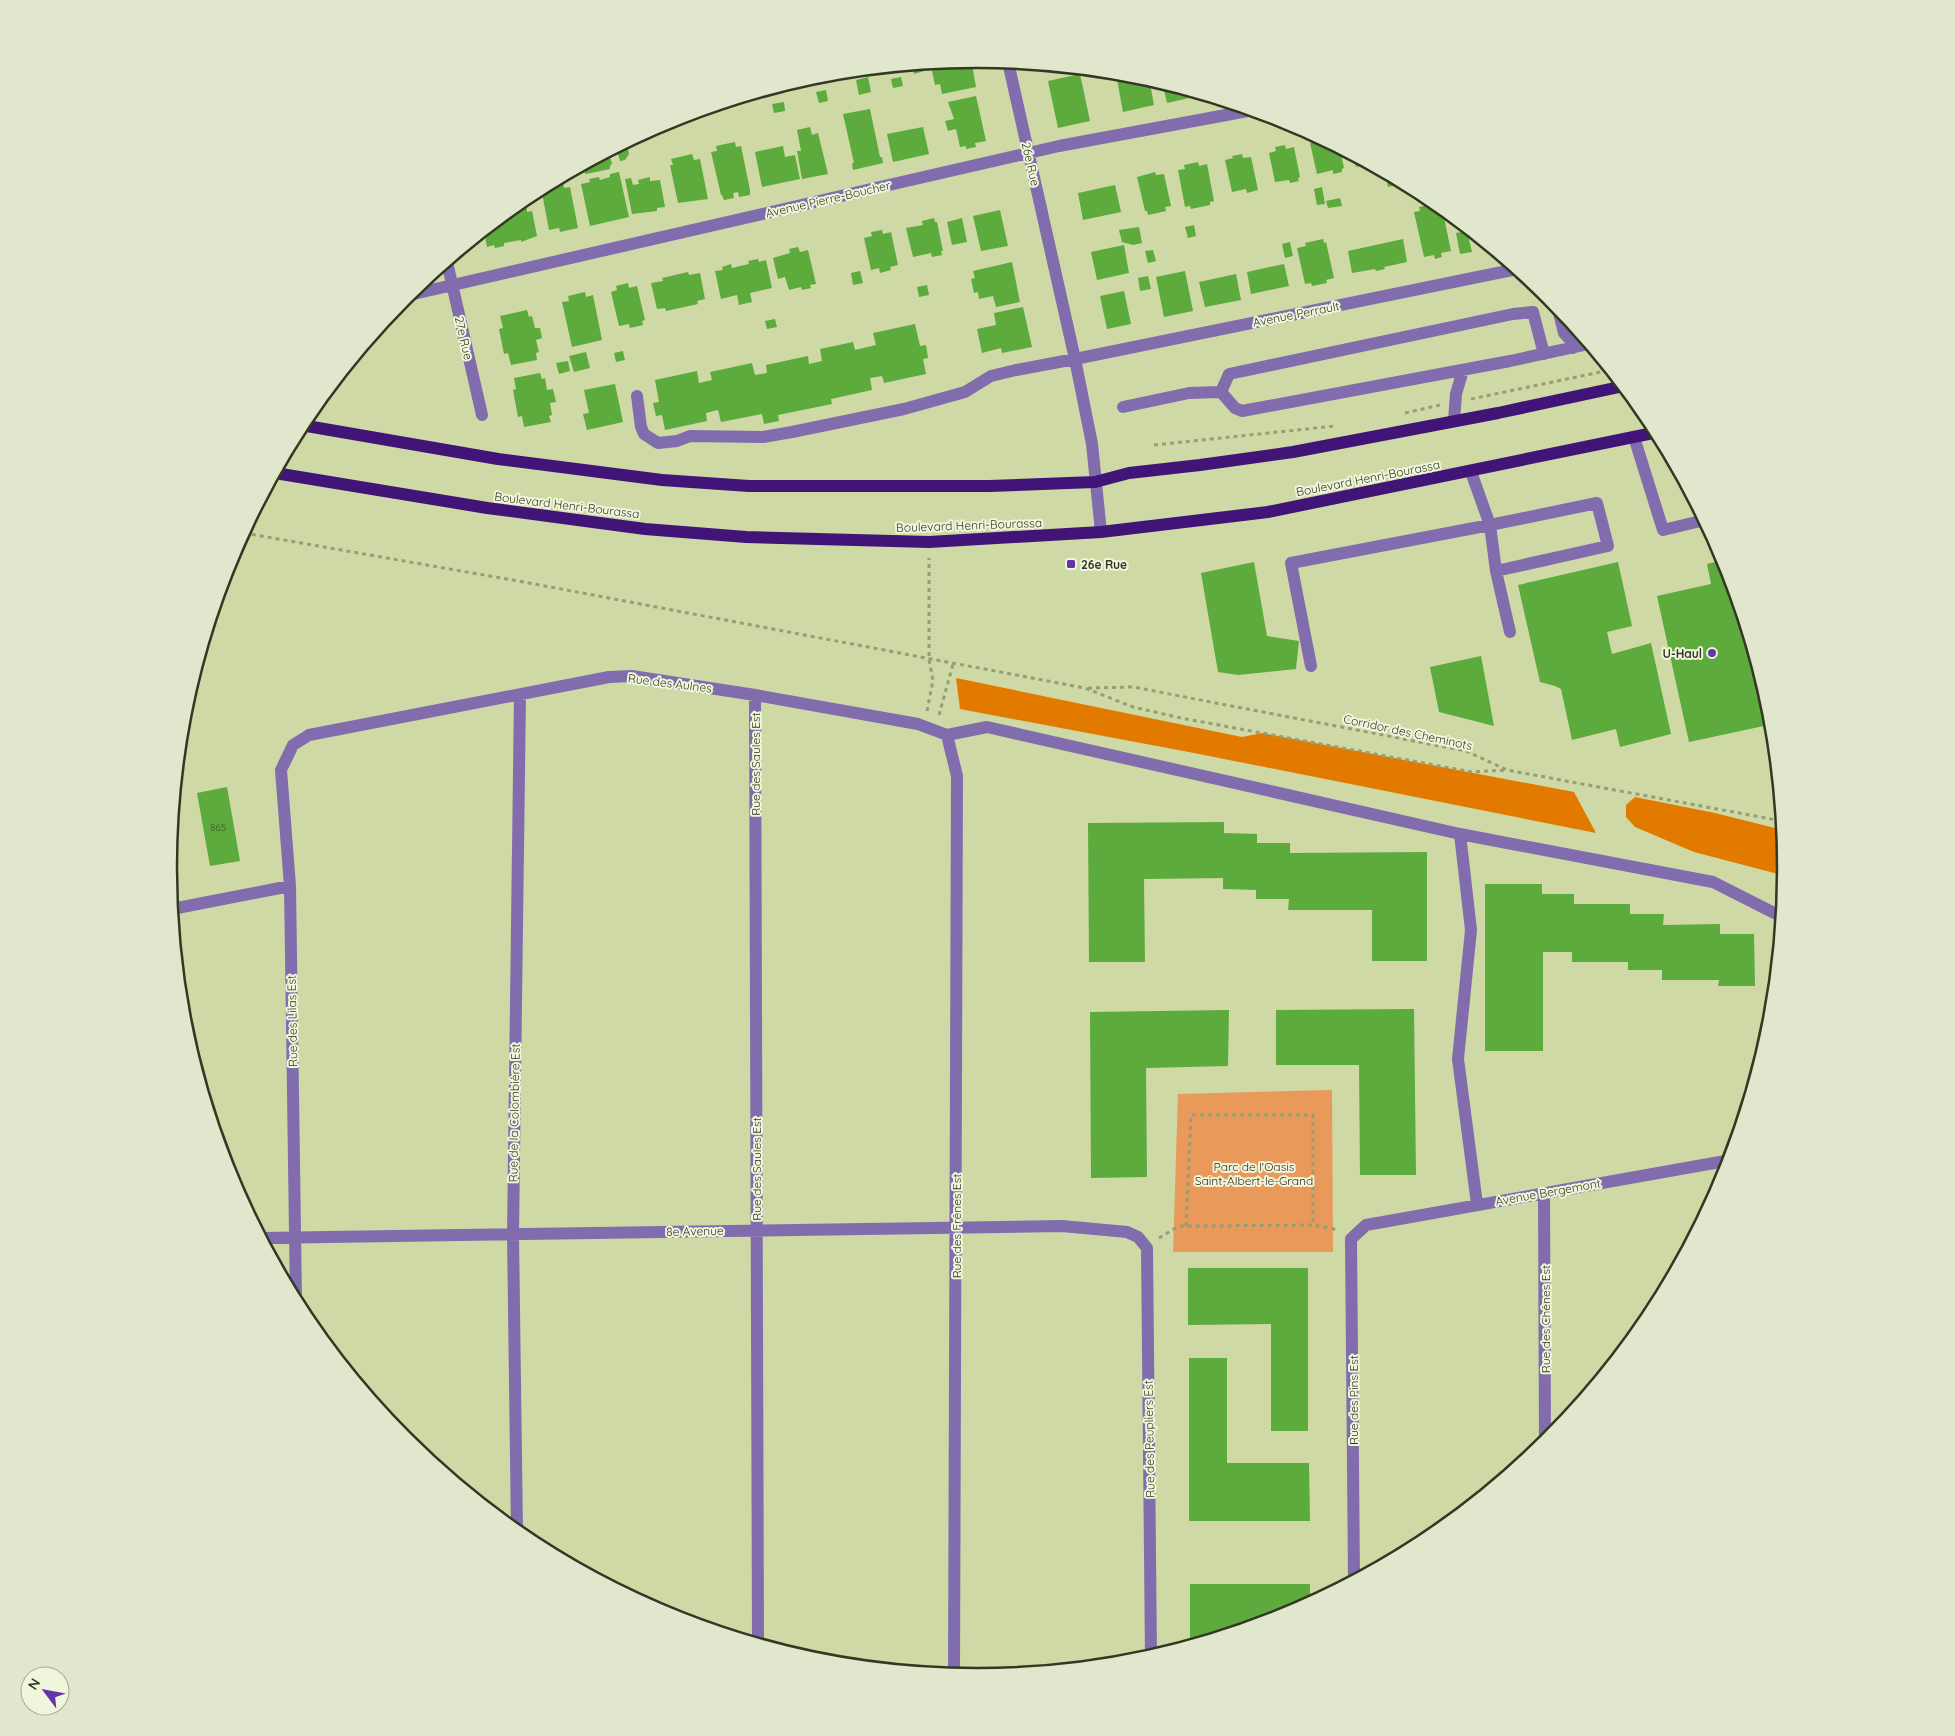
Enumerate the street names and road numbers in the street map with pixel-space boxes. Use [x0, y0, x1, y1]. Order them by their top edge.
street label: 26e Rue [1019, 141, 1043, 188]
street label: Avenue Pierre-Boucher [764, 177, 892, 221]
street label: Avenue Perrault [1251, 298, 1341, 330]
street label: 27e Rue [452, 315, 476, 361]
street label: Boulevard Henri-Bourassa [1295, 457, 1441, 499]
street label: Boulevard Henri-Bourassa [494, 489, 640, 521]
street label: Boulevard Henri-Bourassa [896, 515, 1042, 535]
street label: Rue des Aulnes [627, 670, 713, 696]
street label: Corridor des Cheminots [1342, 711, 1474, 753]
street label: Rue des Saules Est [748, 712, 763, 816]
street label: Rue des Lilas Est [284, 975, 300, 1067]
street label: Rue de la Colombière Est [505, 1043, 523, 1183]
street label: Rue des Saules Est [749, 1117, 764, 1221]
street label: Rue des Frênes Est [949, 1174, 964, 1278]
street label: Avenue Bergemont [1494, 1175, 1602, 1209]
street label: 8e Avenue [666, 1223, 724, 1239]
street label: Rue des Chênes Est [1538, 1265, 1553, 1373]
street label: Rue des Pins Est [1346, 1355, 1361, 1445]
street label: Rue des Peupliers Est [1140, 1380, 1158, 1498]

